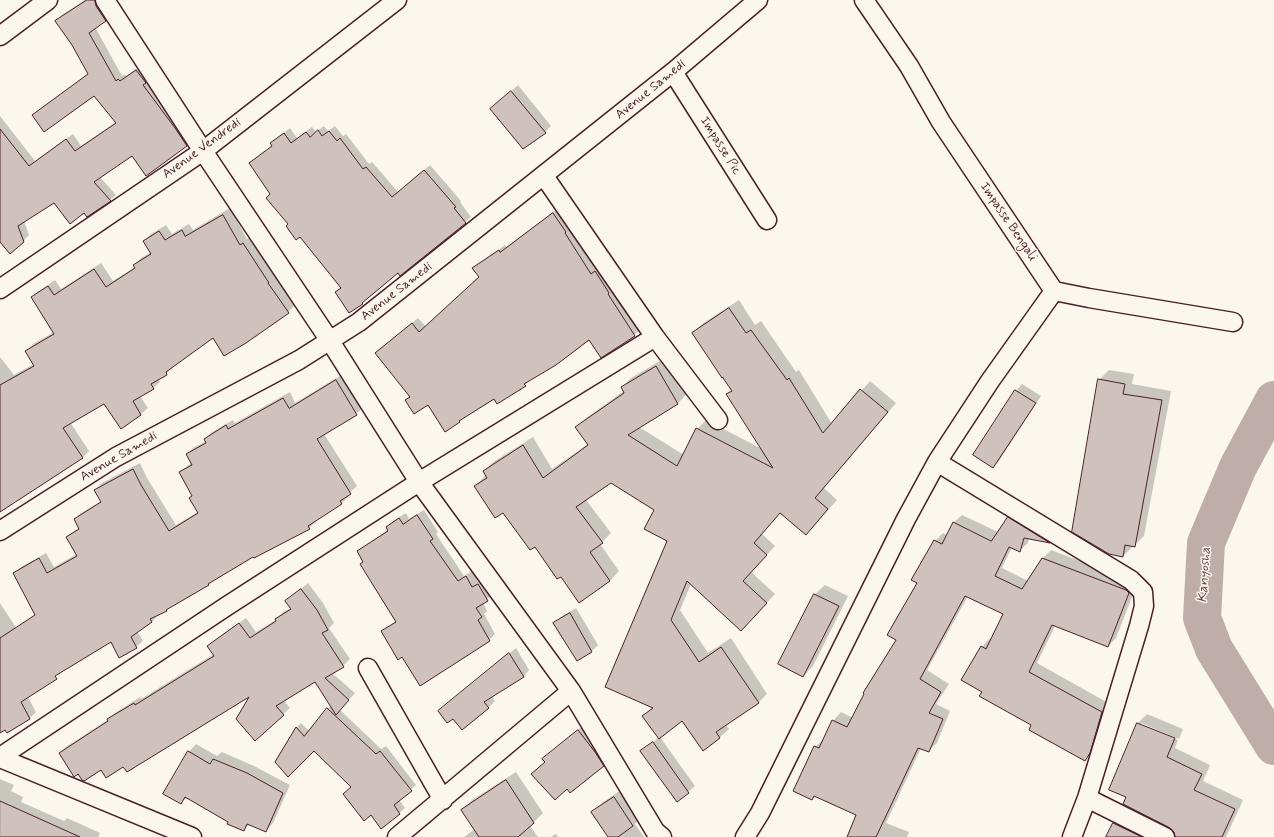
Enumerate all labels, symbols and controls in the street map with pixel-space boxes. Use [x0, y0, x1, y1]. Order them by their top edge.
street label: Avenue Samedi [613, 57, 689, 123]
street label: Impasse Pic [696, 114, 744, 178]
street label: Avenue Vendredi [160, 115, 244, 183]
street label: Impasse Bengali [976, 180, 1040, 264]
street label: Avenue Samedi [358, 259, 436, 325]
street label: Avenue Samedi [78, 429, 160, 485]
water label: Kanyosha [1195, 547, 1215, 603]

